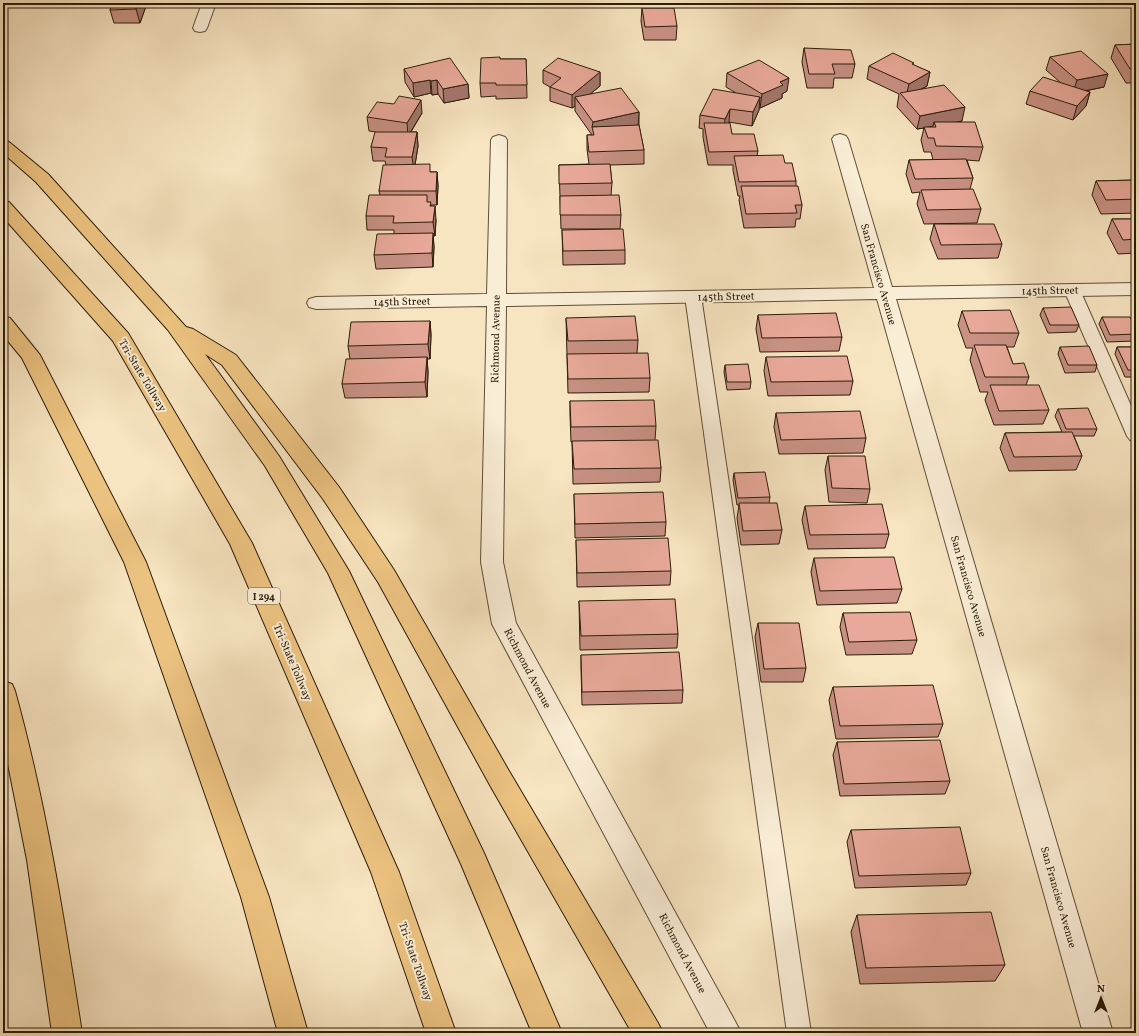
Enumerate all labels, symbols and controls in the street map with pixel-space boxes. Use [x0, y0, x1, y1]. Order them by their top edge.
street label: San Francisco Avenue [856, 222, 899, 327]
street label: 145th Street [1021, 283, 1079, 299]
street label: 145th Street [697, 289, 755, 305]
street label: 145th Street [373, 294, 431, 310]
street label: Richmond Avenue [488, 295, 505, 383]
street label: Tri-State Tollway [114, 337, 169, 415]
street label: San Francisco Avenue [946, 534, 989, 639]
road number: I 294 [248, 588, 280, 604]
street label: Tri-State Tollway [269, 622, 315, 703]
street label: Richmond Avenue [499, 626, 554, 711]
street label: San Francisco Avenue [1036, 845, 1079, 950]
street label: Richmond Avenue [654, 911, 709, 996]
street label: Tri-State Tollway [394, 920, 435, 1003]
north arrow [1081, 978, 1121, 1018]
text: N [1097, 982, 1105, 997]

